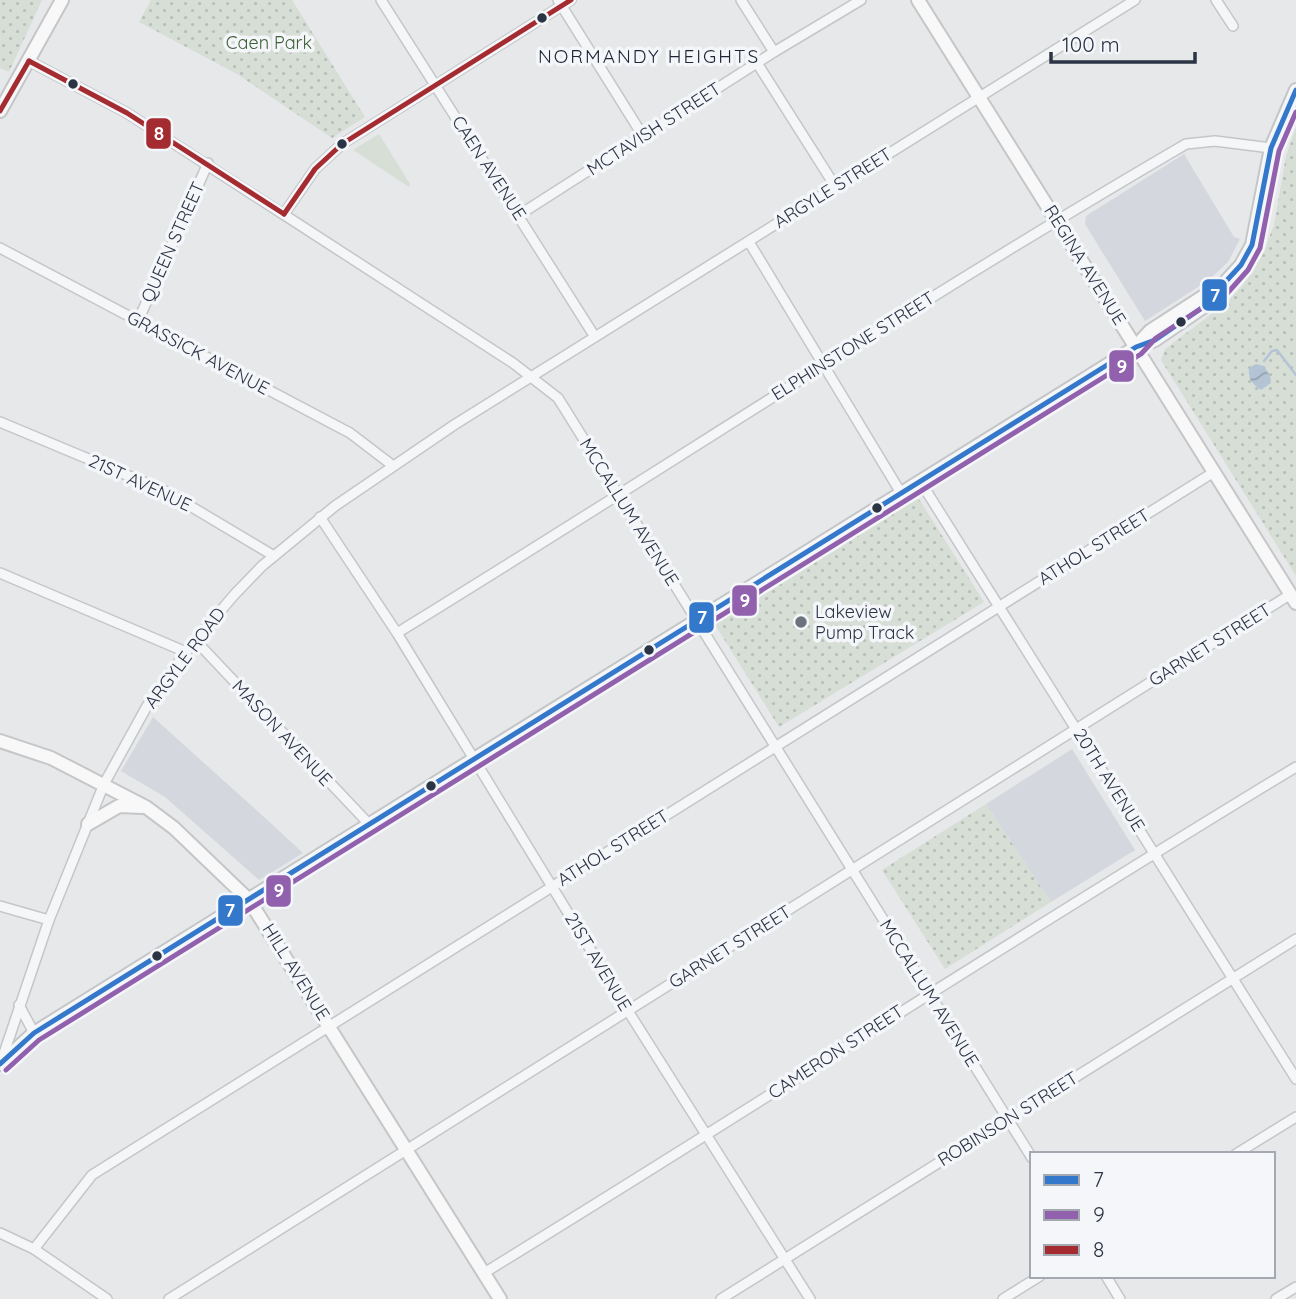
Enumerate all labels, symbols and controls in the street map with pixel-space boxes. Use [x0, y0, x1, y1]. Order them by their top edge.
unlabelled marker [535, 11, 549, 25]
scale bar [1051, 21, 1194, 65]
park label: Caen Park [226, 31, 312, 54]
text: 100 m [1062, 31, 1120, 57]
district label: NORMANDY HEIGHTS [538, 44, 760, 68]
unlabelled marker [66, 77, 80, 91]
street label: MCTAVISH STREET [582, 77, 725, 181]
street label: CAEN AVENUE [447, 111, 532, 224]
line badge: 8 [145, 117, 172, 150]
text: 8 [154, 121, 164, 145]
unlabelled marker [335, 137, 349, 151]
street label: ARGYLE STREET [770, 142, 896, 233]
street label: QUEEN STREET [136, 178, 209, 306]
street label: REGINA AVENUE [1039, 200, 1132, 329]
line badge: 7 [1201, 278, 1228, 312]
text: 7 [1210, 283, 1220, 307]
street label: ELPHINSTONE STREET [767, 286, 939, 405]
street label: GRASSICK AVENUE [123, 305, 273, 400]
unlabelled marker [1174, 315, 1188, 329]
line badge: 9 [1108, 349, 1135, 383]
text: 9 [1117, 354, 1127, 378]
street label: MCCALLUM AVENUE [575, 434, 684, 590]
street label: 21ST AVENUE [85, 449, 195, 516]
unlabelled marker [870, 501, 884, 515]
street label: ATHOL STREET [1034, 503, 1154, 590]
line badge: 9 [731, 584, 758, 617]
text: 9 [740, 588, 750, 612]
street label: GARNET STREET [1144, 598, 1275, 691]
place label: Lakeview Pump Track [815, 600, 915, 644]
line badge: 7 [688, 601, 715, 634]
street label: ARGYLE ROAD [139, 603, 230, 713]
text: 7 [697, 605, 707, 629]
marker: Lakeview Pump Track [793, 614, 809, 630]
unlabelled marker [642, 643, 656, 657]
street label: MASON AVENUE [227, 675, 337, 791]
street label: 20TH AVENUE [1069, 724, 1150, 836]
unlabelled marker [424, 779, 438, 793]
street label: ATHOL STREET [553, 804, 673, 891]
line badge: 9 [265, 874, 292, 908]
text: 9 [274, 878, 284, 902]
line badge: 7 [217, 894, 244, 927]
text: 7 [225, 898, 235, 922]
street label: GARNET STREET [664, 900, 795, 993]
street label: 21ST AVENUE [560, 908, 637, 1015]
street label: MCCALLUM AVENUE [875, 915, 984, 1071]
street label: HILL AVENUE [258, 919, 335, 1024]
unlabelled marker [150, 949, 164, 963]
street label: CAMERON STREET [764, 999, 908, 1104]
street label: ROBINSON STREET [933, 1066, 1082, 1171]
legend [1030, 1152, 1275, 1278]
text: 7 [1093, 1166, 1104, 1192]
text: 9 [1093, 1201, 1105, 1227]
text: 8 [1093, 1236, 1104, 1262]

